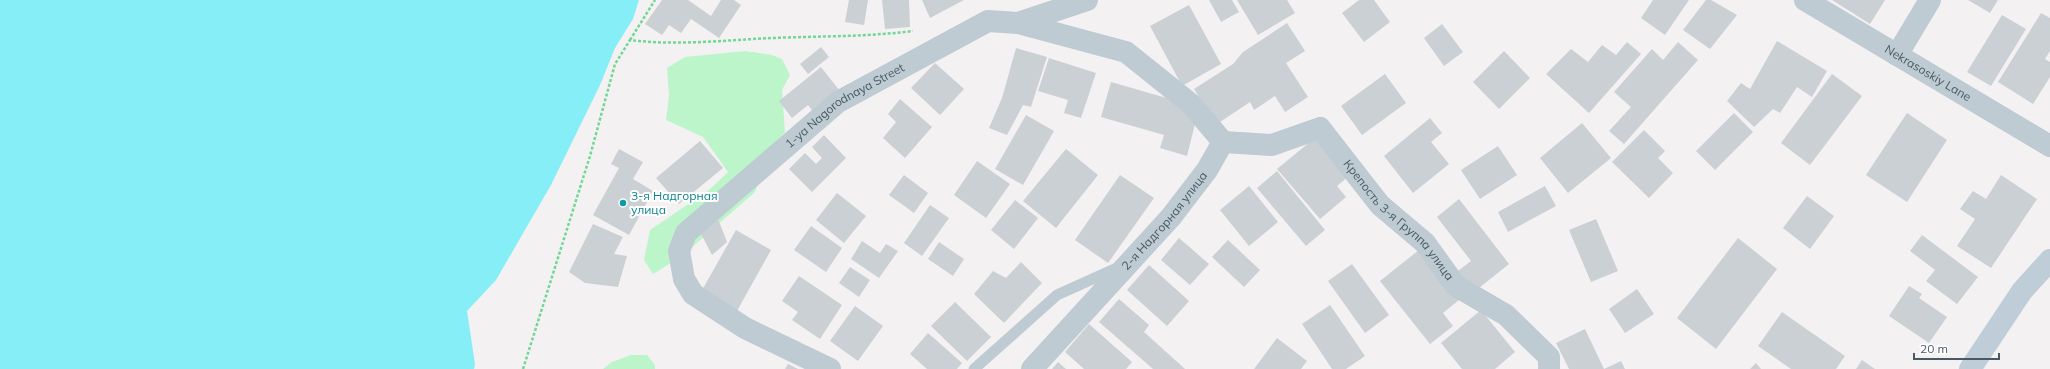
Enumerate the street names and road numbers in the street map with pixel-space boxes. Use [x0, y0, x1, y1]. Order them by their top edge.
street label: Nekrasoskiy Lane [1882, 41, 1974, 104]
street label: 1-ya Nagorodnaya Street [782, 60, 907, 151]
street label: Крепость 3-я Группа улица [1340, 156, 1457, 283]
street label: 2-я Надгорная улица [1118, 168, 1210, 273]

